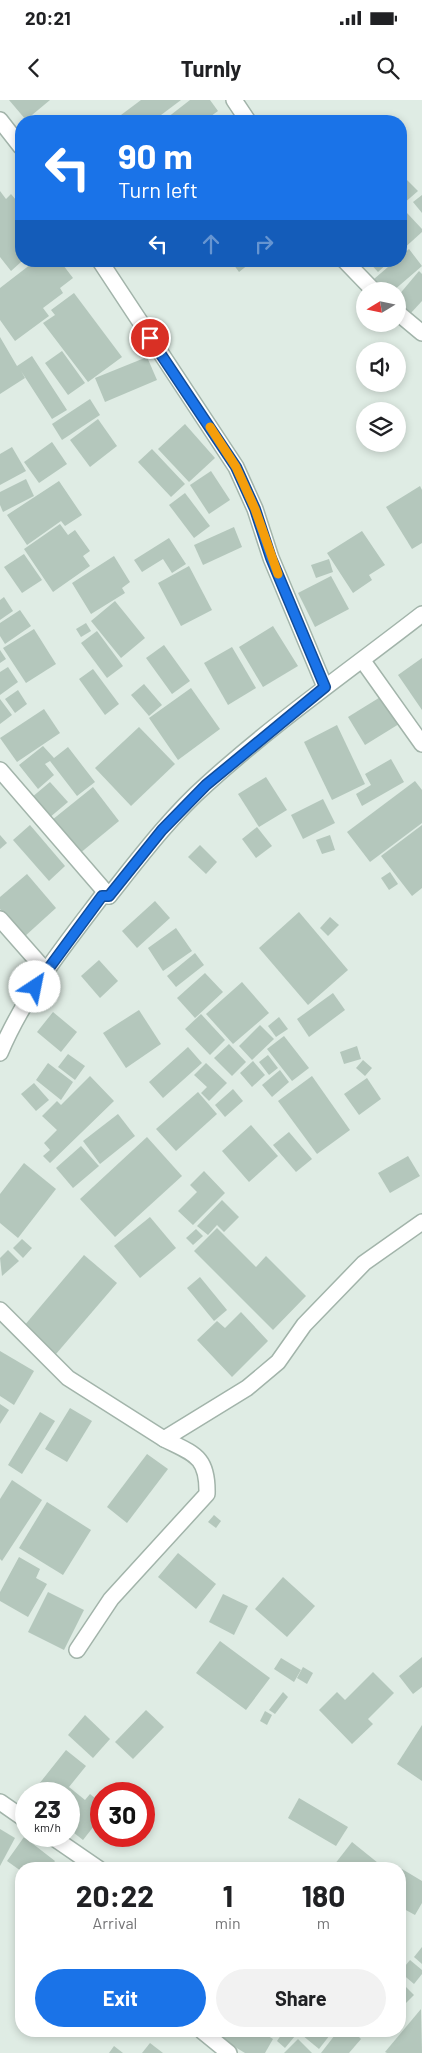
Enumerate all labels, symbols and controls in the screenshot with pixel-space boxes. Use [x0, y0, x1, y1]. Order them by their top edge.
text: 20:21 [25, 6, 71, 29]
icon: back [20, 54, 48, 82]
icon: search [374, 54, 402, 82]
text: Turnly [181, 55, 241, 81]
text: 90 m [118, 134, 193, 176]
icon: left [35, 135, 100, 200]
text: Turn left [118, 176, 198, 202]
icon: left [144, 230, 172, 258]
icon: ahead [197, 230, 225, 258]
icon: right [250, 230, 278, 258]
north arrow [356, 282, 406, 332]
map controls [356, 282, 406, 452]
pin [129, 317, 171, 359]
icon: arrive [136, 324, 164, 352]
button: sound [356, 342, 406, 392]
button: layers [356, 402, 406, 452]
position arrow [8, 960, 60, 1012]
speed limit sign: 30 [90, 1782, 155, 1847]
text: 23 [34, 1793, 61, 1823]
text: km/h [34, 1820, 61, 1834]
text: 20:22 [76, 1877, 154, 1913]
text: 1 [222, 1877, 233, 1913]
text: 180 [301, 1877, 345, 1913]
text: Arrival [93, 1913, 137, 1932]
text: min [215, 1913, 241, 1932]
text: m [317, 1913, 330, 1932]
button: Exit [35, 1969, 206, 2027]
button: Share [216, 1969, 386, 2027]

